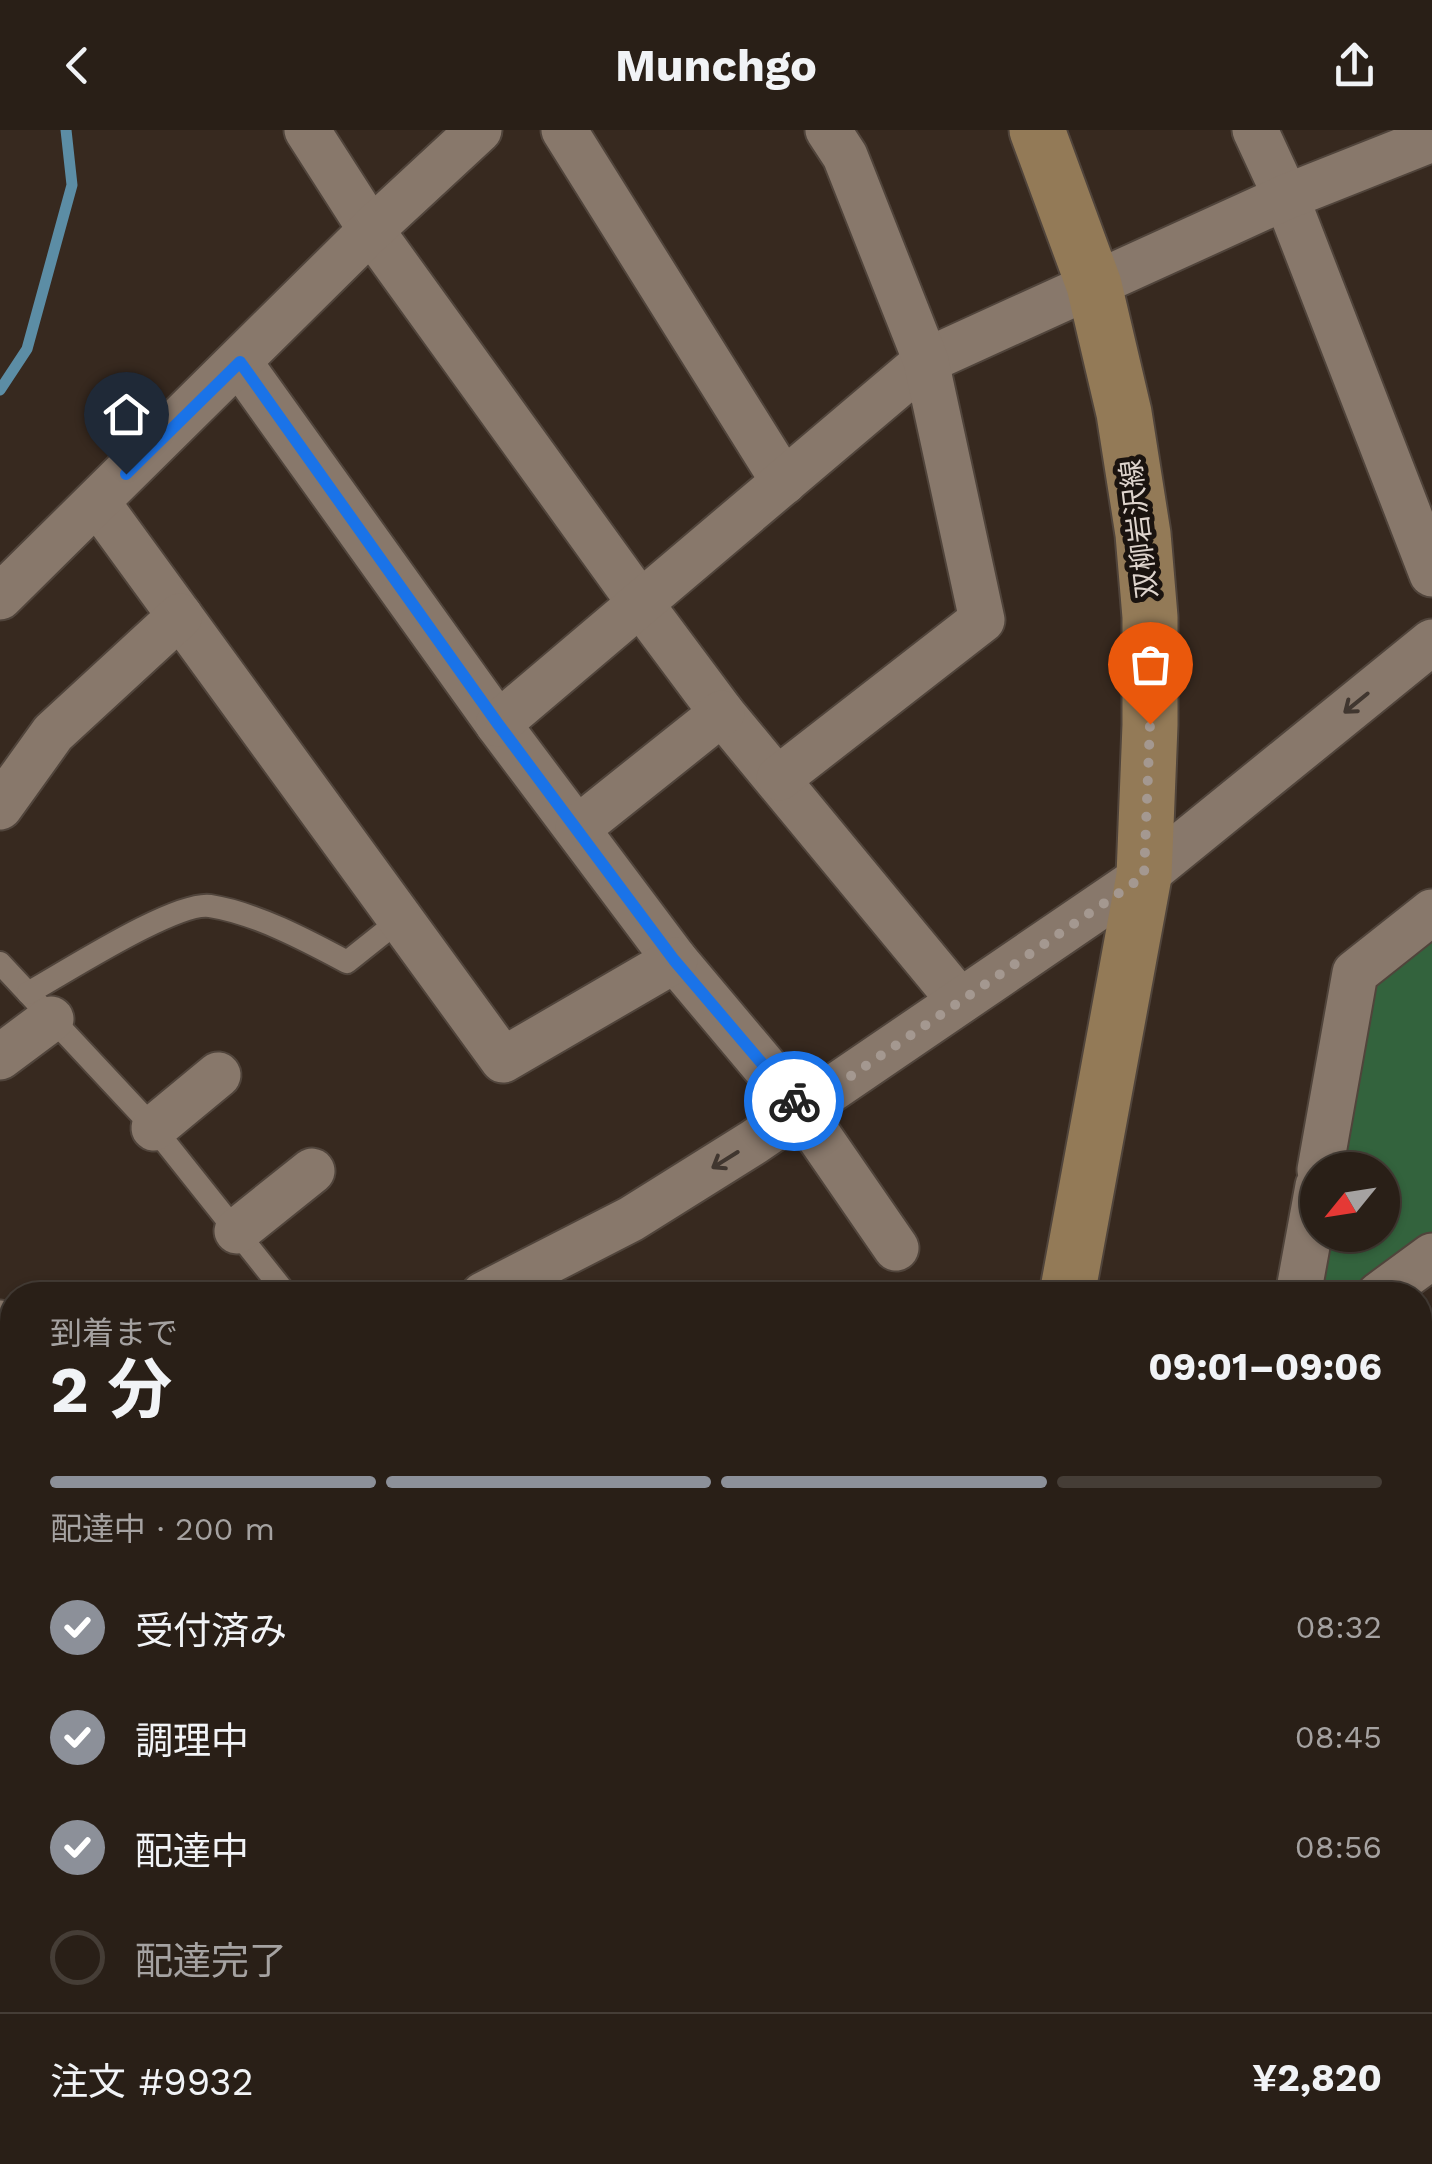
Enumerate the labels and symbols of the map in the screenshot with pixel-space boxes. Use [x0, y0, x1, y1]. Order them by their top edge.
pin [84, 372, 169, 475]
street label: 双柳岩沢線 [1114, 458, 1164, 600]
pin [1108, 622, 1193, 725]
one-way arrow [1344, 692, 1370, 714]
courier [744, 1051, 844, 1151]
one-way arrow [711, 1150, 740, 1171]
north arrow [1300, 1152, 1400, 1252]

